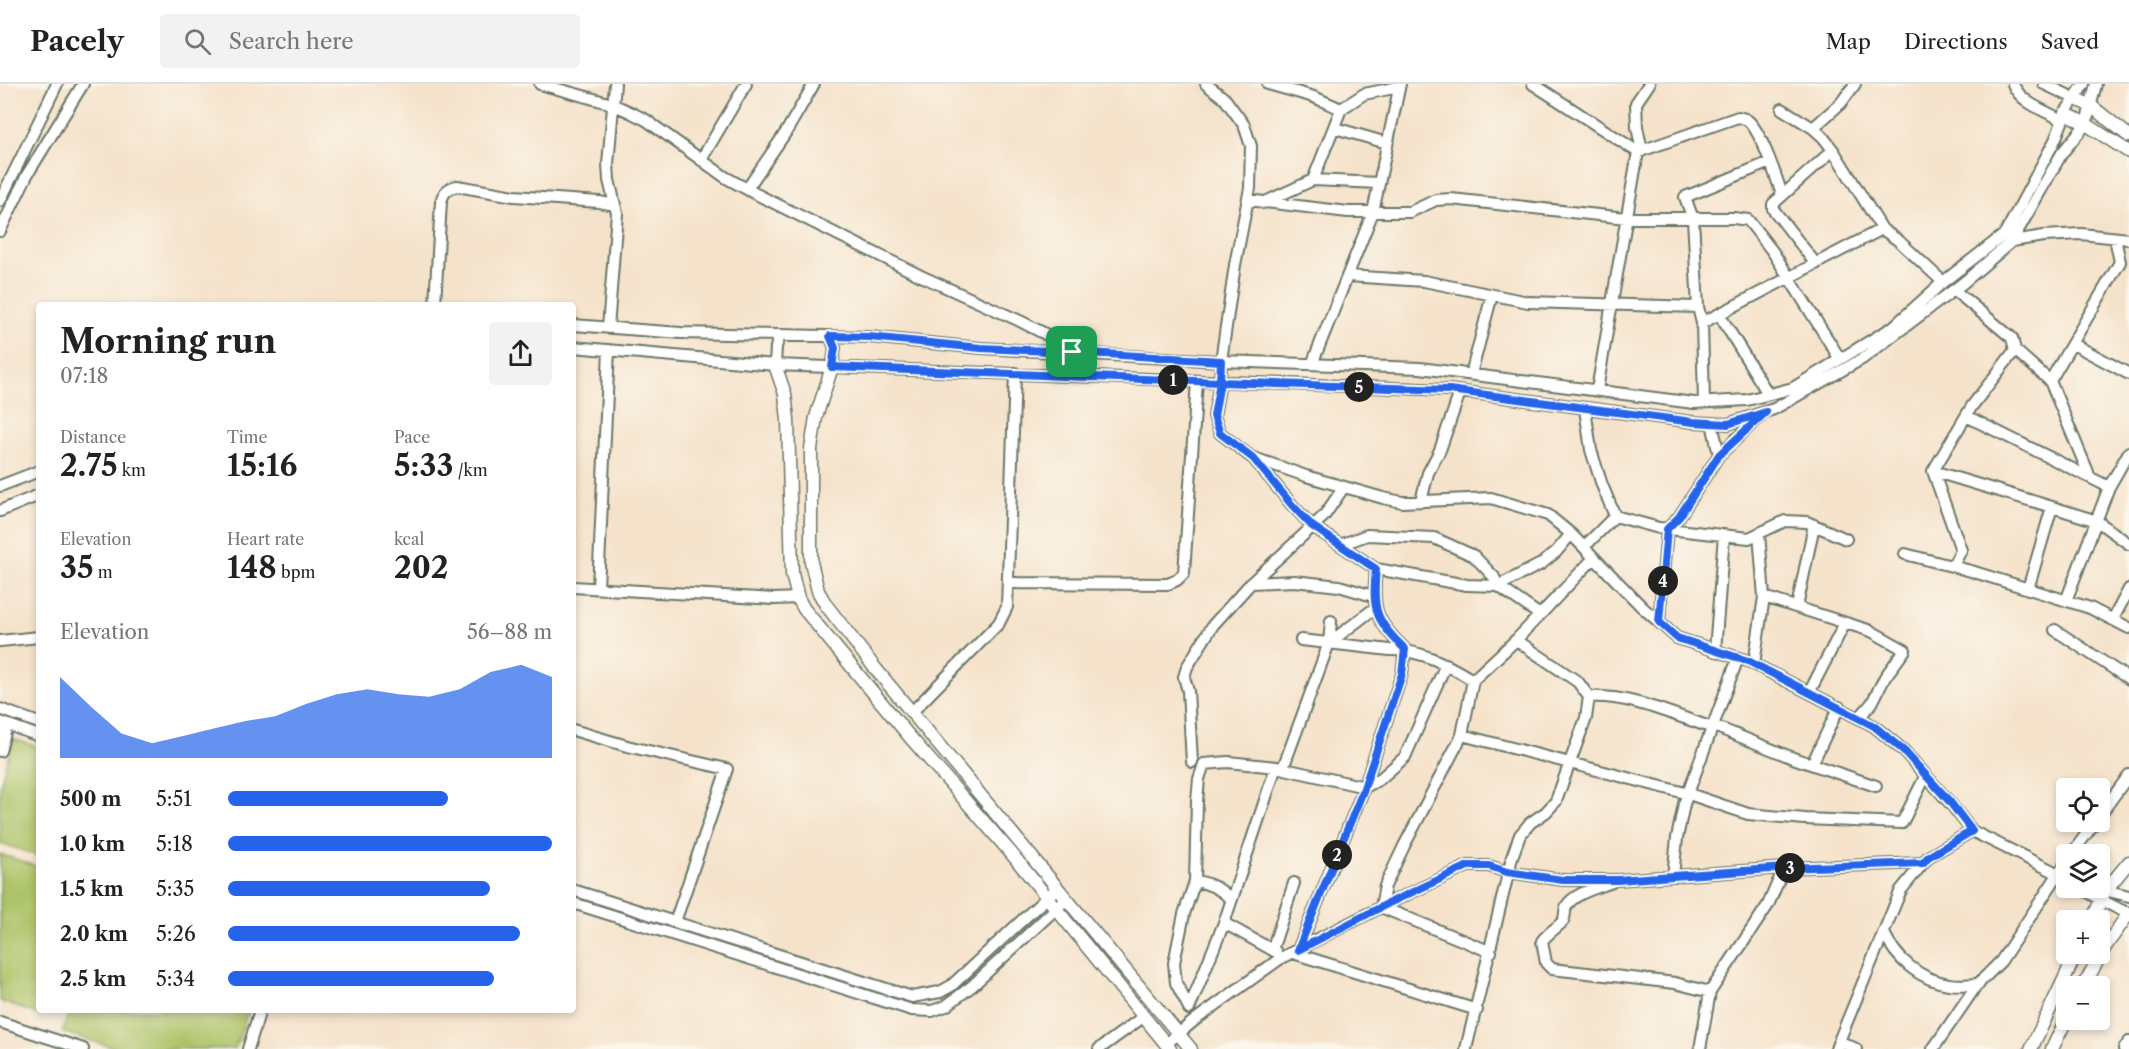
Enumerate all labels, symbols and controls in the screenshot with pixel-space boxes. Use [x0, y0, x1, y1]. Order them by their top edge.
search box [160, 14, 580, 68]
text: Pacely [30, 24, 124, 58]
icon: search [181, 25, 214, 58]
text: Search here [229, 28, 354, 55]
text: Map [1826, 29, 1871, 54]
text: Directions [1904, 29, 2008, 54]
text: Saved [2041, 29, 2099, 54]
text: Morning run [60, 321, 276, 362]
button: share [489, 322, 552, 385]
pin [1046, 326, 1097, 377]
icon: arrive [1055, 335, 1088, 368]
text: 07:18 [60, 364, 108, 388]
pin: 1 [1158, 365, 1188, 395]
text: 1 [1169, 370, 1177, 390]
pin: 5 [1344, 372, 1374, 402]
text: 5 [1355, 377, 1363, 397]
text: Distance [60, 427, 126, 447]
text: Time [227, 427, 267, 447]
text: Pace [394, 427, 430, 447]
text: 2.75 [60, 447, 118, 484]
text: 15:16 [227, 447, 297, 484]
text: 5:33 [394, 447, 453, 484]
text: km [118, 460, 146, 480]
text: /km [453, 460, 488, 480]
text: Elevation [60, 529, 131, 549]
text: Heart rate [227, 529, 304, 549]
text: kcal [394, 529, 424, 549]
text: 35 [60, 549, 94, 586]
text: 148 [227, 549, 277, 586]
text: 202 [394, 549, 449, 586]
text: m [94, 562, 113, 582]
text: bpm [277, 562, 315, 582]
pin: 4 [1648, 566, 1678, 596]
text: 4 [1658, 571, 1668, 591]
text: Elevation [60, 620, 149, 644]
text: 56–88 m [467, 620, 552, 644]
map controls [2056, 778, 2110, 1030]
button: locate [2056, 778, 2110, 832]
text: 500 m [60, 787, 121, 811]
text: 5:51 [156, 787, 192, 811]
text: 1.0 km [60, 832, 125, 856]
text: 5:18 [156, 832, 193, 856]
pin: 2 [1322, 840, 1352, 870]
button: layers [2056, 844, 2110, 898]
text: 2 [1332, 845, 1342, 865]
pin: 3 [1775, 853, 1805, 883]
text: 3 [1785, 858, 1795, 878]
text: 1.5 km [60, 877, 124, 901]
text: 5:35 [156, 877, 194, 901]
button: + [2056, 910, 2110, 964]
text: 2.0 km [60, 922, 128, 946]
text: 5:26 [156, 922, 196, 946]
text: 2.5 km [60, 967, 127, 991]
text: 5:34 [156, 967, 195, 991]
button: − [2056, 976, 2110, 1030]

